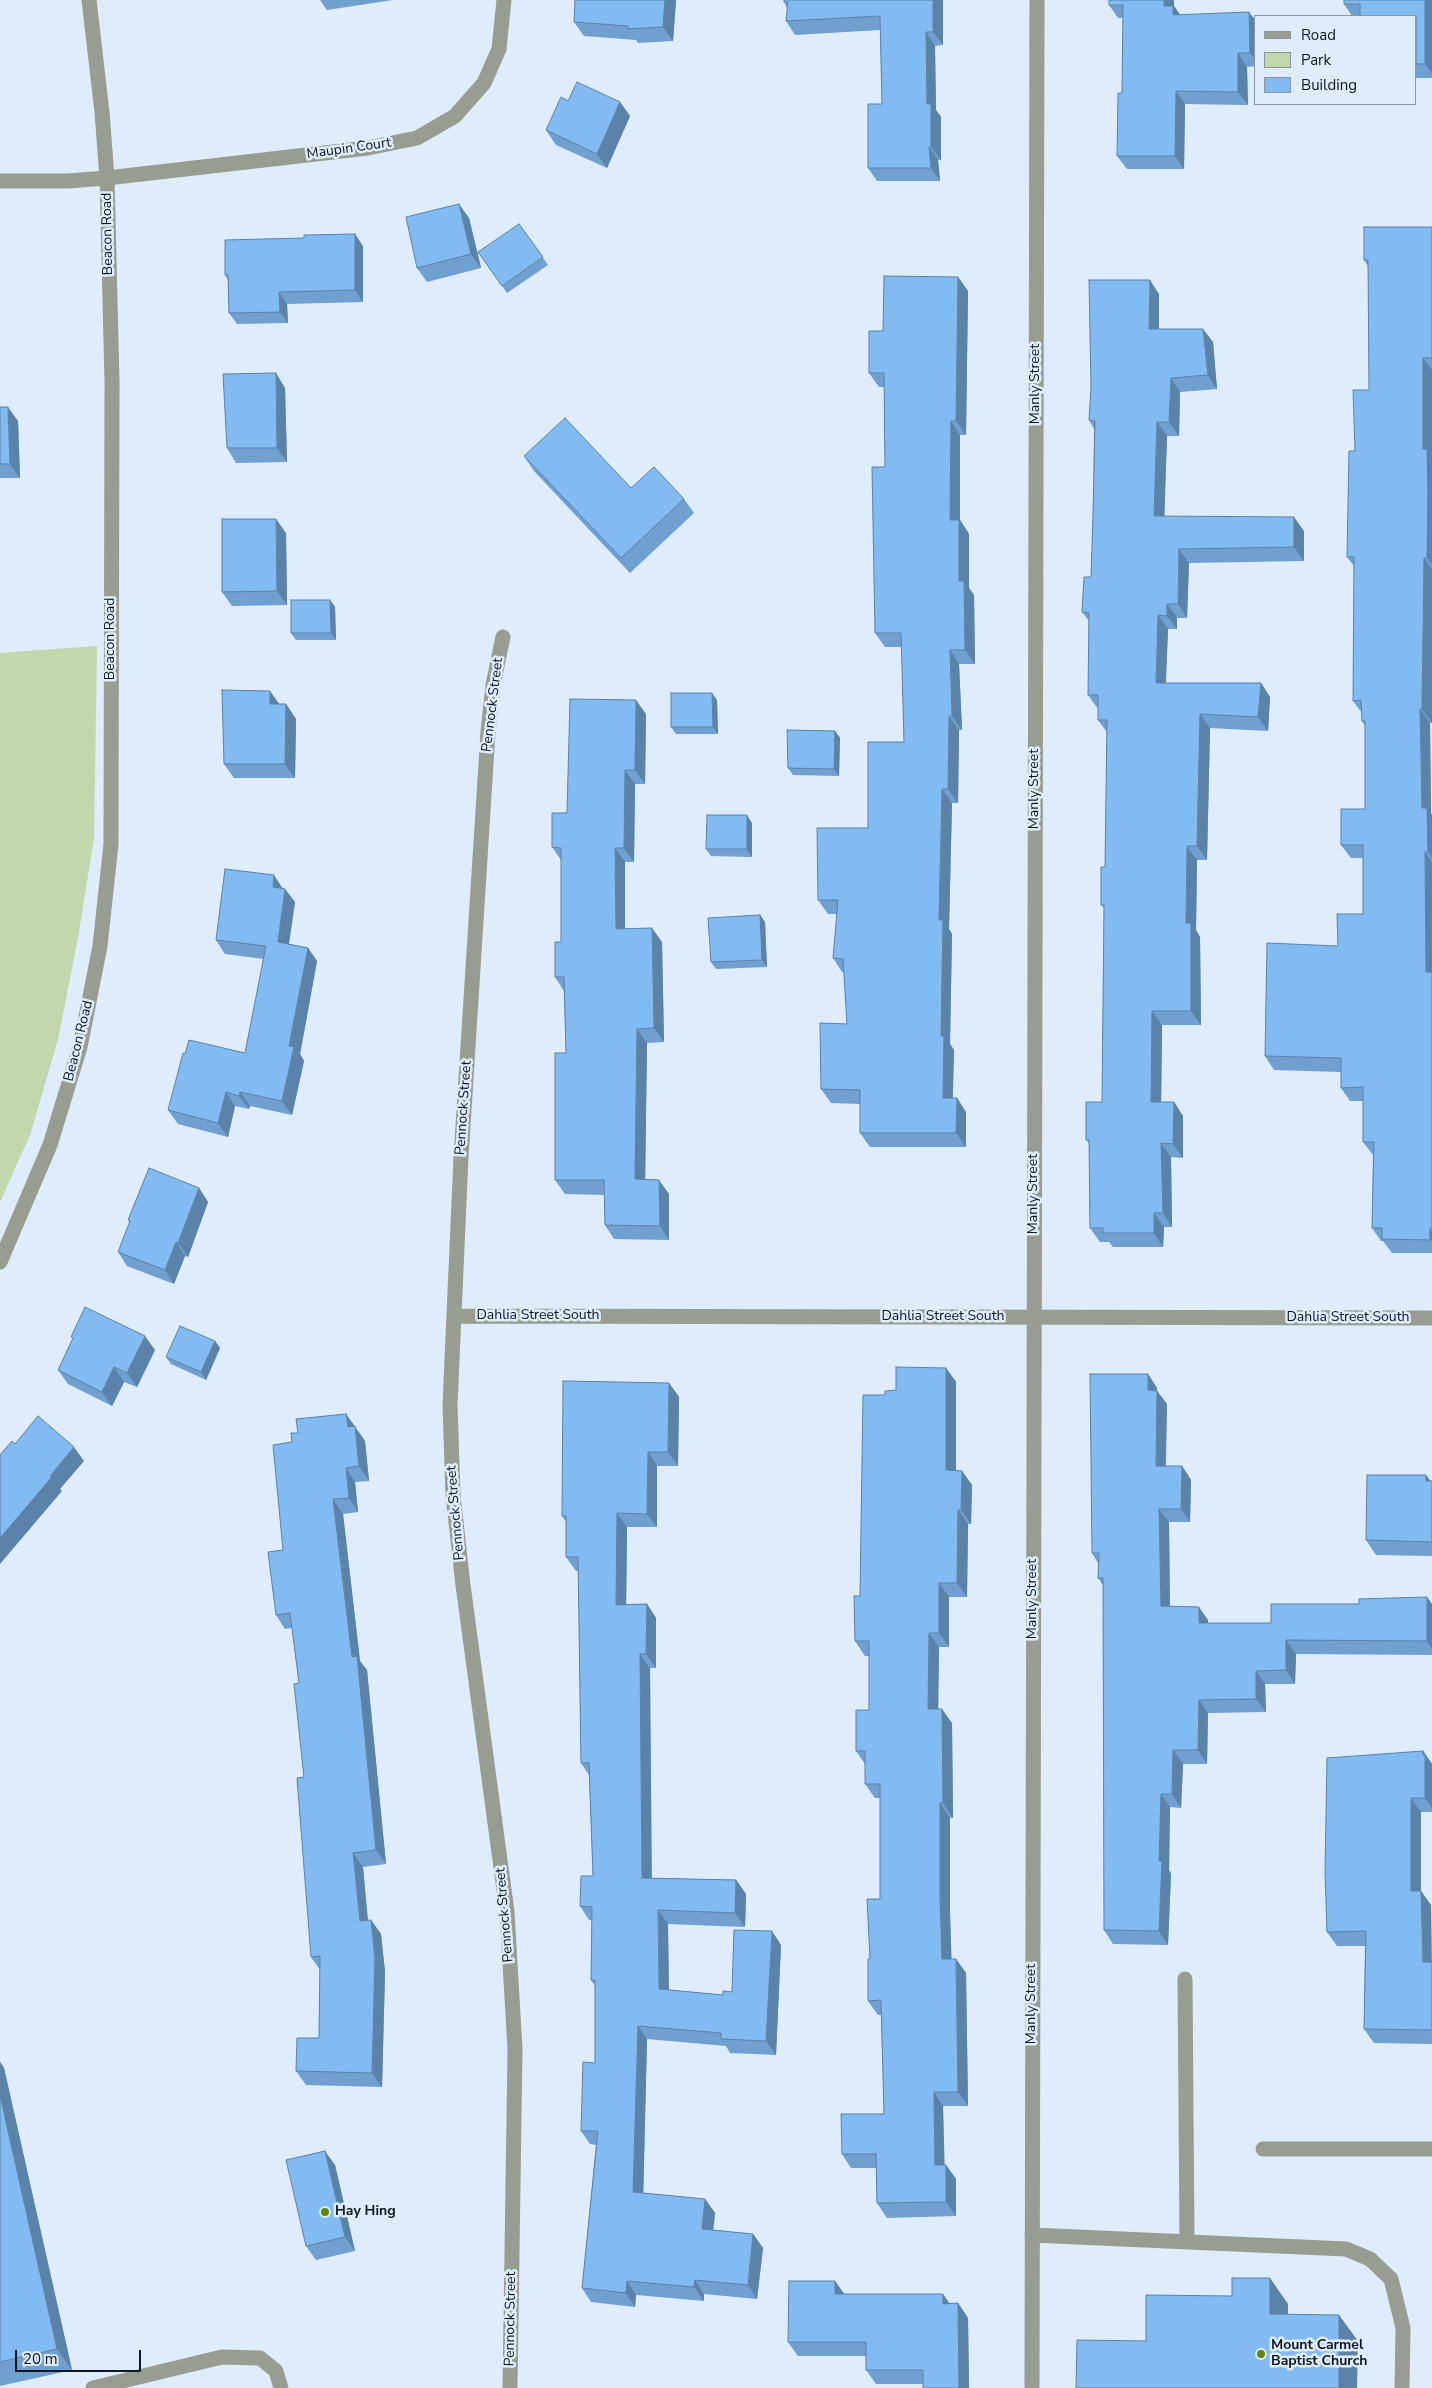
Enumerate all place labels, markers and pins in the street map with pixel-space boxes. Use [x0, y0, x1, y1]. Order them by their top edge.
place label: Hay Hing [335, 2204, 396, 2220]
marker: Hay Hing [319, 2206, 331, 2218]
place label: Mount Carmel Baptist Church [1271, 2338, 1367, 2370]
marker: Mount Carmel Baptist Church [1255, 2348, 1267, 2360]

